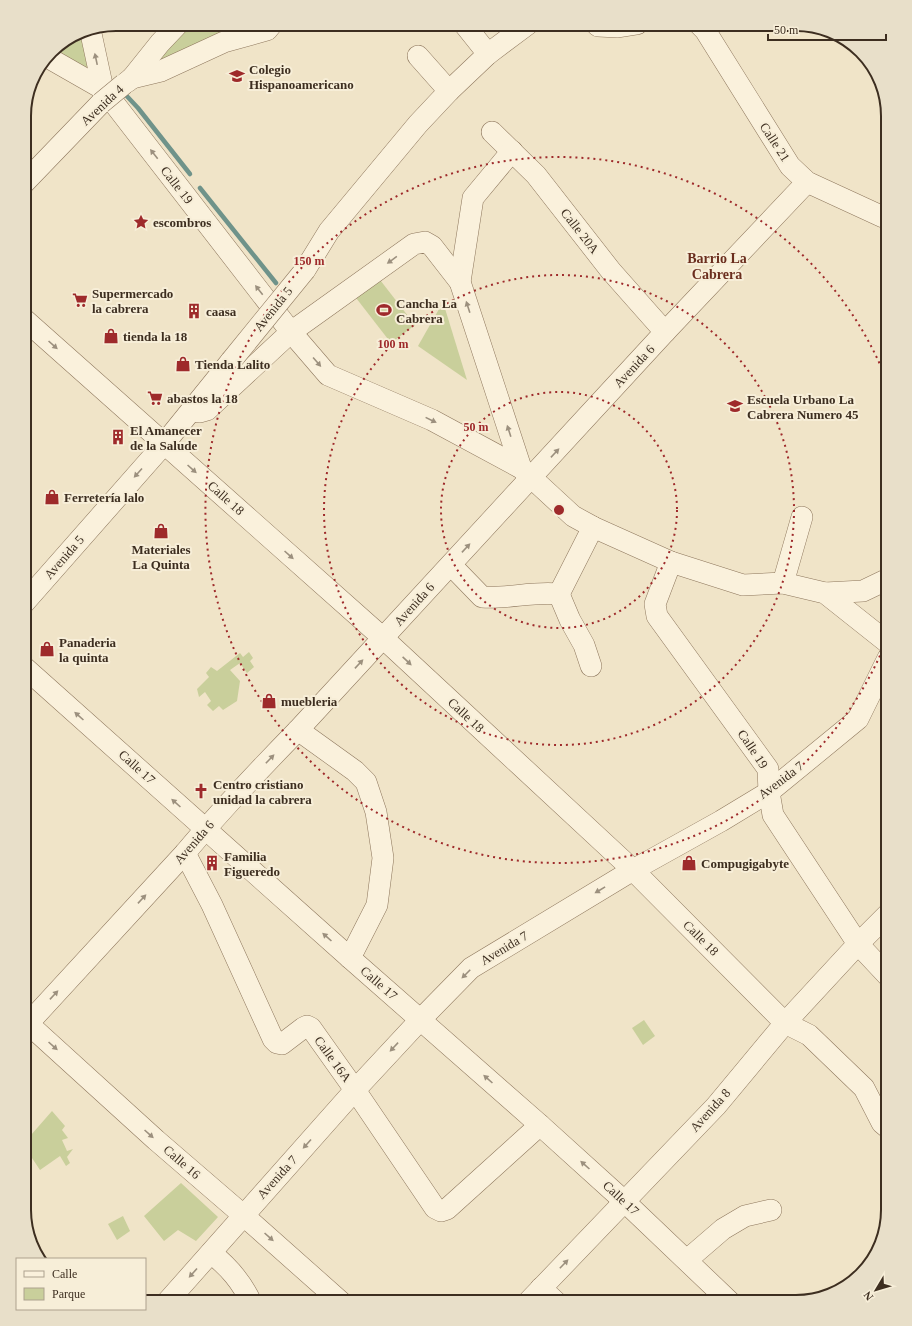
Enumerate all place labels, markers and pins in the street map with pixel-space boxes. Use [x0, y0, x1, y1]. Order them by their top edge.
place label: Colegio Hispanoamericano [249, 62, 354, 92]
school or university icon: Colegio Hispanoamericano [228, 67, 246, 85]
place icon: escombros [132, 213, 150, 231]
place label: escombros [153, 215, 211, 230]
place label: Supermercado la cabrera [92, 286, 173, 316]
supermarket icon: Supermercado la cabrera [71, 291, 89, 309]
place label: Cancha La Cabrera [396, 296, 458, 326]
sports icon: Cancha La Cabrera [375, 301, 393, 319]
building icon: caasa [185, 302, 203, 320]
place label: caasa [206, 304, 237, 319]
shop icon: tienda la 18 [102, 327, 120, 345]
place label: tienda la 18 [123, 329, 188, 344]
shop icon: Tienda Lalito [174, 355, 192, 373]
place label: Tienda Lalito [195, 357, 270, 372]
supermarket icon: abastos la 18 [146, 389, 164, 407]
place label: abastos la 18 [167, 391, 238, 406]
place label: Escuela Urbano La Cabrera Numero 45 [747, 392, 859, 422]
school or university icon: Escuela Urbano La Cabrera Numero 45 [726, 397, 744, 415]
place label: El Amanecer de la Salude [130, 423, 202, 453]
building icon: El Amanecer de la Salude [109, 428, 127, 446]
shop icon: Ferretería lalo [43, 488, 61, 506]
place label: Ferretería lalo [64, 490, 144, 505]
centre of rings [552, 503, 566, 517]
shop icon: Materiales La Quinta [152, 522, 170, 540]
place label: Materiales La Quinta [131, 542, 191, 572]
place label: Panaderia la quinta [59, 635, 117, 665]
shop icon: Panaderia la quinta [38, 640, 56, 658]
shop icon: muebleria [260, 692, 278, 710]
place label: muebleria [281, 694, 338, 709]
place label: Centro cristiano unidad la cabrera [213, 777, 312, 807]
church icon: Centro cristiano unidad la cabrera [192, 782, 210, 800]
place label: Familia Figueredo [224, 849, 280, 879]
building icon: Familia Figueredo [203, 854, 221, 872]
shop icon: Compugigabyte [680, 854, 698, 872]
place label: Compugigabyte [701, 856, 789, 871]

